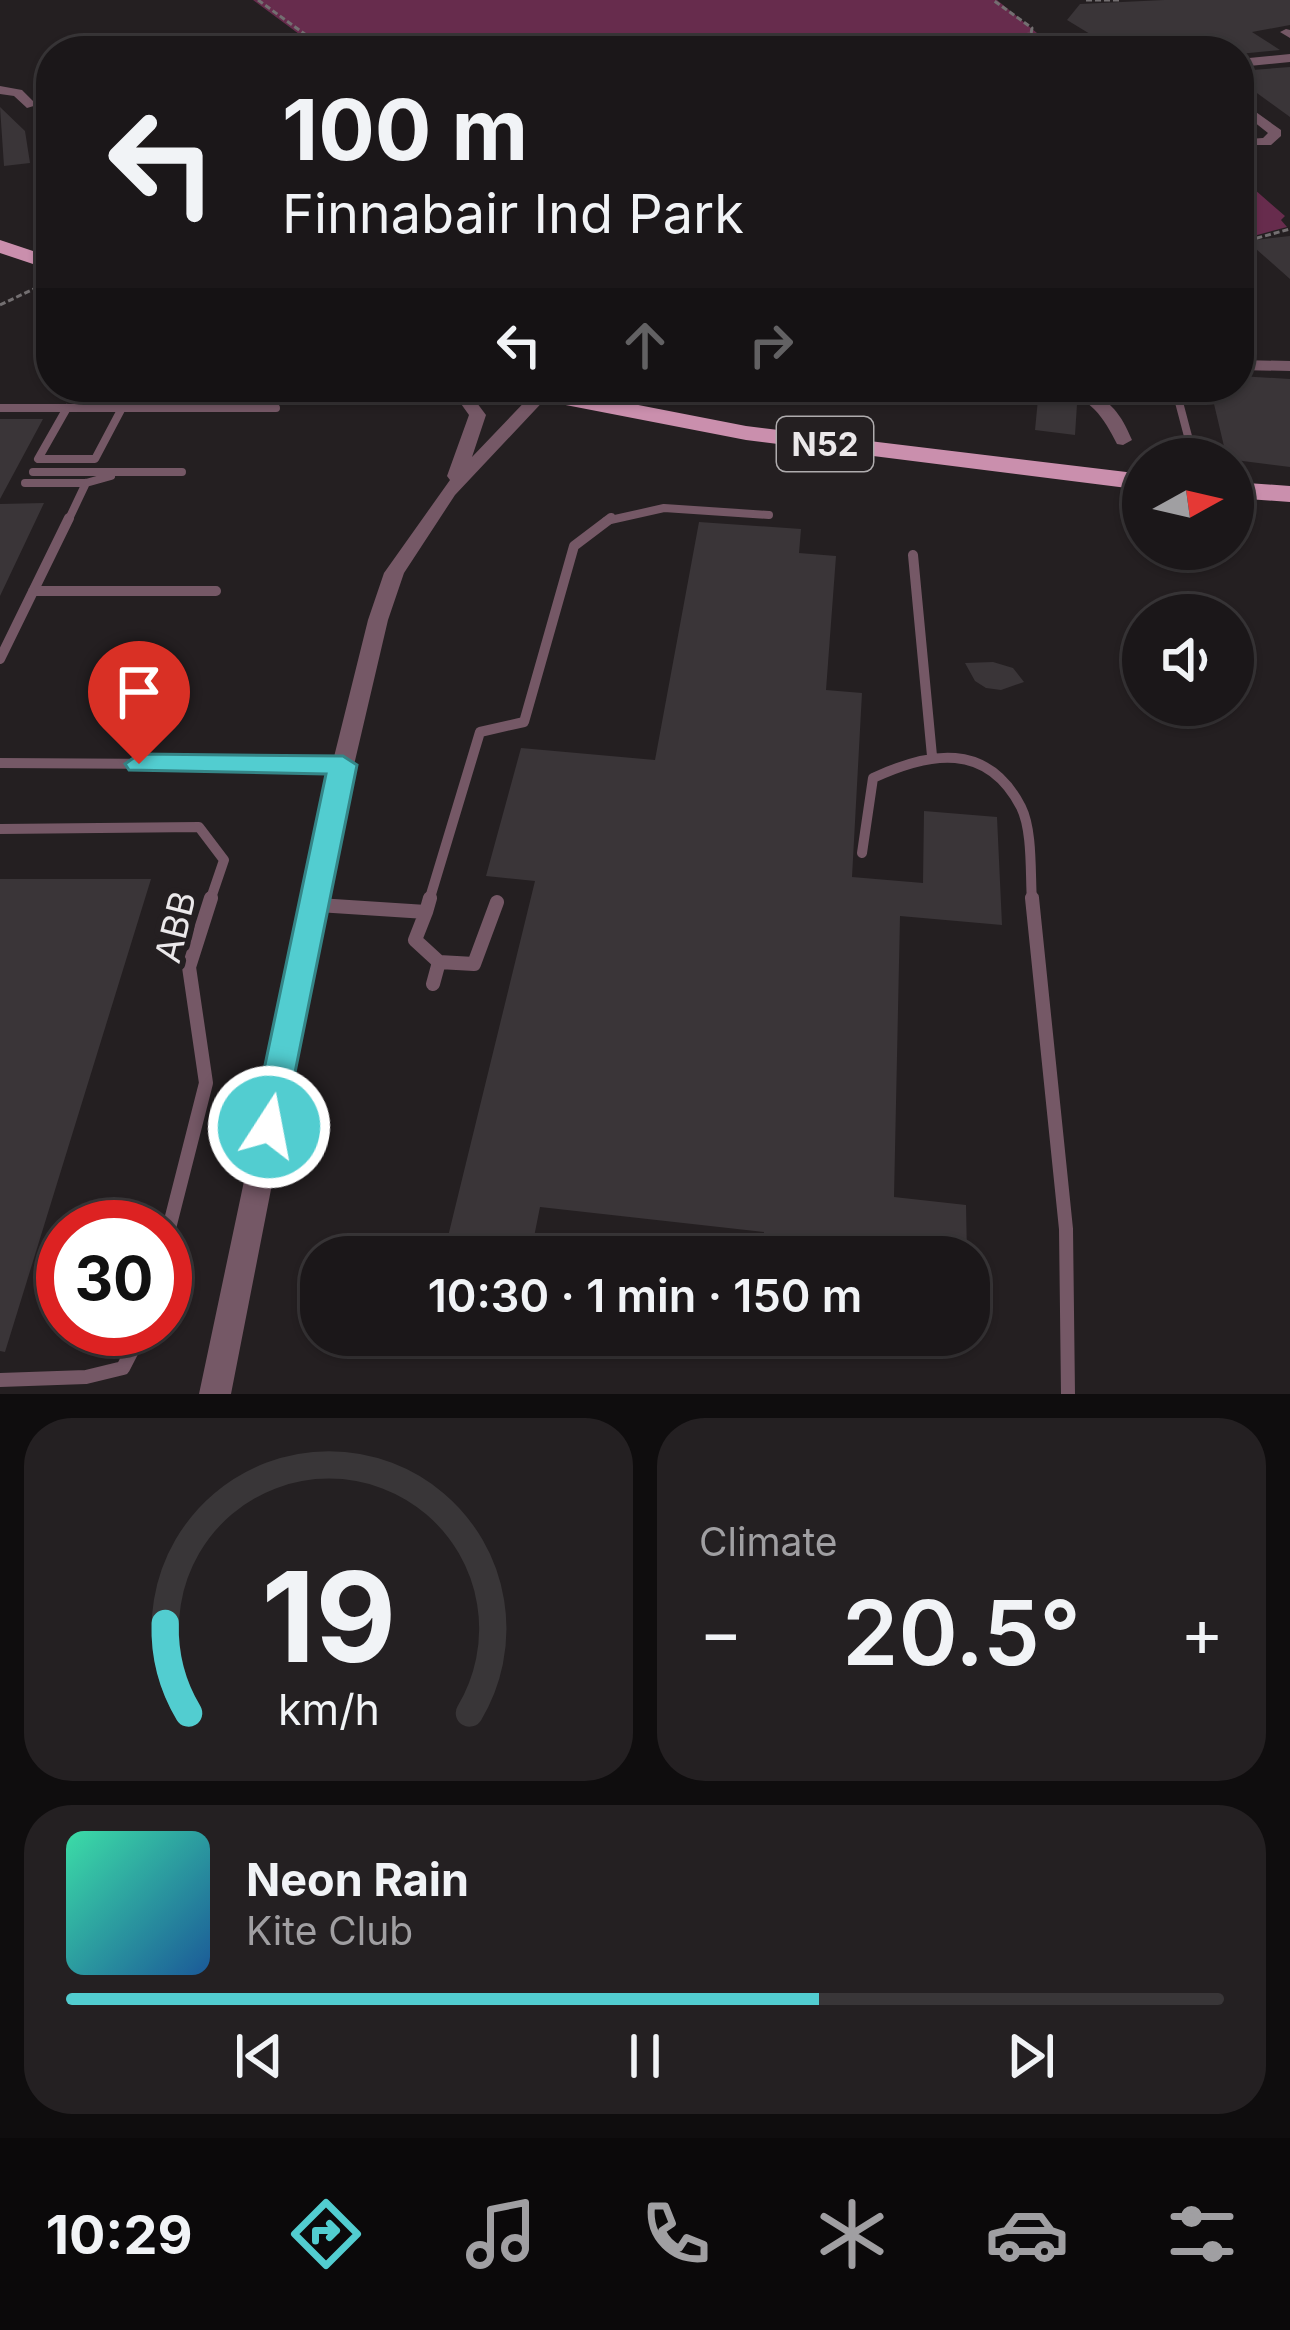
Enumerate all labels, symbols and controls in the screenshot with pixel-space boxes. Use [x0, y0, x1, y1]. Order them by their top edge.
text: 100 m [282, 79, 528, 180]
icon: left [84, 84, 240, 240]
text: Finnabair Ind Park [282, 181, 744, 246]
icon: left [486, 312, 552, 378]
icon: ahead [612, 312, 678, 378]
icon: right [738, 312, 804, 378]
road number: N52 [777, 417, 873, 471]
north arrow [1122, 438, 1254, 570]
map controls [1122, 438, 1254, 726]
button: sound [1122, 594, 1254, 726]
pin [88, 641, 190, 764]
icon: arrive [106, 659, 172, 725]
street label: ABB [145, 887, 205, 967]
position arrow [206, 1064, 332, 1190]
speed limit sign: 30 [36, 1200, 192, 1356]
text: 10:30 · 1 min · 150 m [428, 1268, 862, 1323]
text: Climate [699, 1518, 838, 1565]
text: 19 [261, 1541, 396, 1692]
text: 20.5° [842, 1578, 1081, 1687]
text: − [699, 1592, 743, 1672]
text: + [1180, 1592, 1224, 1672]
text: km/h [278, 1682, 379, 1734]
text: Neon Rain [246, 1852, 469, 1907]
text: Kite Club [246, 1907, 413, 1954]
icon: previous [226, 2023, 292, 2089]
icon: pause [612, 2023, 678, 2089]
icon: next [998, 2023, 1064, 2089]
icon: directions [284, 2192, 368, 2276]
icon: music [459, 2192, 543, 2276]
icon: phone [634, 2192, 718, 2276]
icon: climate [810, 2192, 894, 2276]
icon: car [985, 2192, 1069, 2276]
icon: filters [1160, 2192, 1244, 2276]
text: 10:29 [46, 2202, 192, 2267]

